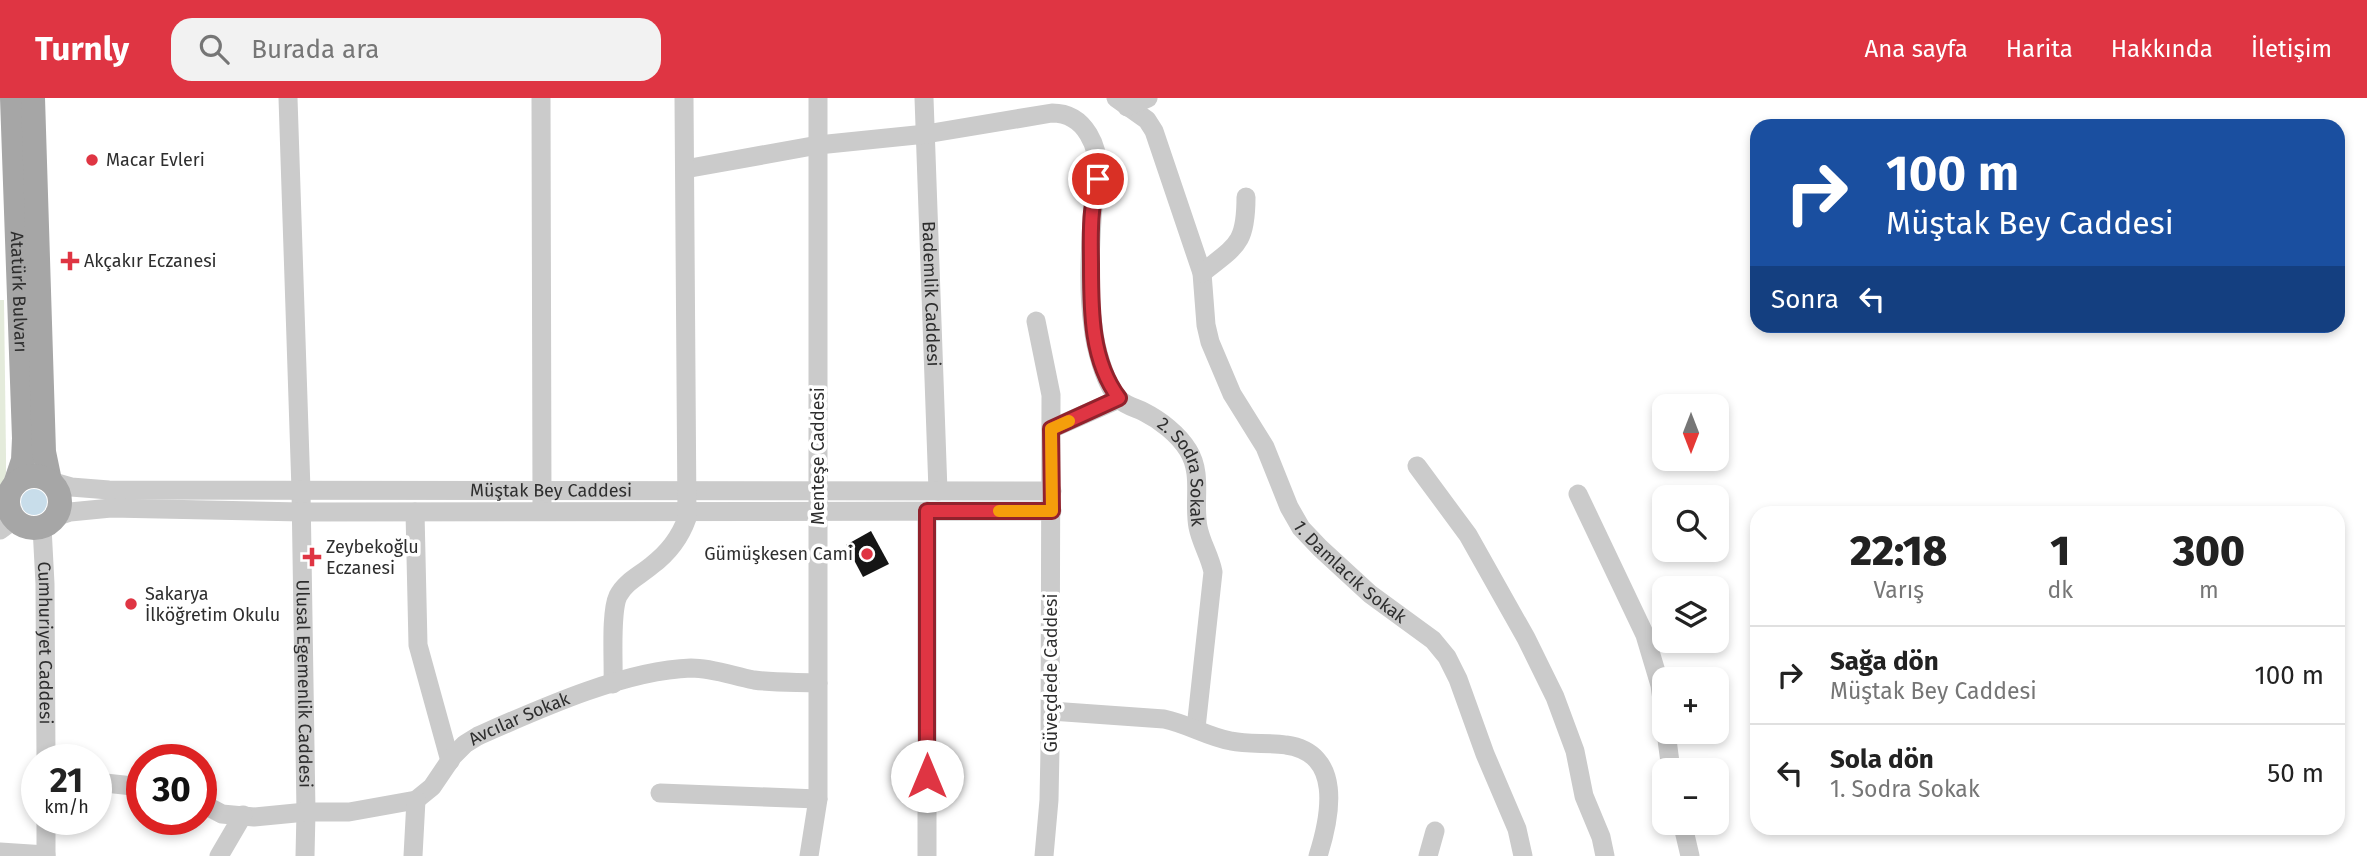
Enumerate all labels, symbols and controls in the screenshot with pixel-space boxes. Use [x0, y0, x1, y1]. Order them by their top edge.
search box [171, 18, 661, 81]
text: Turnly [35, 29, 129, 69]
icon: search [195, 30, 233, 68]
text: Burada ara [251, 34, 379, 65]
text: Ana sayfa [1864, 35, 1968, 63]
text: Harita [2006, 35, 2073, 63]
text: Hakkında [2111, 35, 2213, 63]
text: İletişim [2251, 35, 2332, 63]
text: 100 m [1886, 144, 2019, 203]
icon: right [1771, 147, 1862, 238]
place label: Macar Evleri [106, 149, 205, 171]
pin [1068, 149, 1128, 209]
marker: Macar Evleri [84, 152, 100, 168]
icon: arrive [1079, 160, 1117, 198]
text: Müştak Bey Caddesi [1886, 204, 2174, 242]
street label: Bademlik Caddesi [917, 221, 945, 367]
street label: Atatürk Bulvarı [6, 231, 32, 353]
place label: Akçakır Eczanesi [84, 250, 217, 272]
marker: Akçakır Eczanesi [62, 253, 78, 269]
icon: left [1853, 280, 1891, 318]
text: Sonra [1771, 284, 1839, 315]
street label: Menteşe Caddesi [807, 387, 829, 525]
north arrow [1652, 394, 1729, 471]
map controls [1652, 394, 1729, 835]
street label: 2. Sodra Sokak [1153, 413, 1209, 528]
street label: Müştak Bey Caddesi [470, 479, 632, 502]
button: search [1652, 485, 1729, 562]
street label: 1. Damlacık Sokak [1288, 517, 1411, 628]
text: 22:18 [1850, 526, 1947, 576]
text: 1 [2050, 526, 2070, 576]
text: 300 [2173, 526, 2245, 576]
place label: Zeybekoğlu Eczanesi [326, 536, 419, 579]
place label: Gümüşkesen Cami [704, 543, 853, 565]
marker: Gümüşkesen Cami [859, 546, 875, 562]
marker: Zeybekoğlu Eczanesi [304, 549, 320, 565]
street label: Cumhuriyet Caddesi [33, 561, 57, 725]
button: layers [1652, 576, 1729, 653]
text: Varış [1873, 576, 1924, 604]
text: dk [2047, 576, 2073, 604]
text: m [2199, 576, 2219, 604]
street label: Ulusal Egemenlik Caddesi [291, 579, 317, 788]
place label: Sakarya İlköğretim Okulu [145, 583, 280, 626]
street label: Güveçdede Caddesi [1040, 593, 1062, 753]
marker: Sakarya İlköğretim Okulu [123, 596, 139, 612]
text: Sağa dön [1830, 646, 1939, 677]
icon: right [1771, 656, 1809, 694]
text: 100 m [2255, 660, 2324, 691]
button: + [1652, 667, 1729, 744]
text: Müştak Bey Caddesi [1830, 677, 2037, 705]
street label: Avcılar Sokak [464, 687, 573, 750]
position arrow [890, 739, 964, 813]
speed limit sign: 30 [126, 744, 217, 835]
text: Sola dön [1830, 744, 1934, 775]
icon: left [1771, 754, 1809, 792]
button: − [1652, 758, 1729, 835]
text: 50 m [2267, 758, 2324, 789]
text: 21 [50, 759, 83, 801]
text: 1. Sodra Sokak [1830, 775, 1980, 803]
text: km/h [44, 796, 89, 818]

